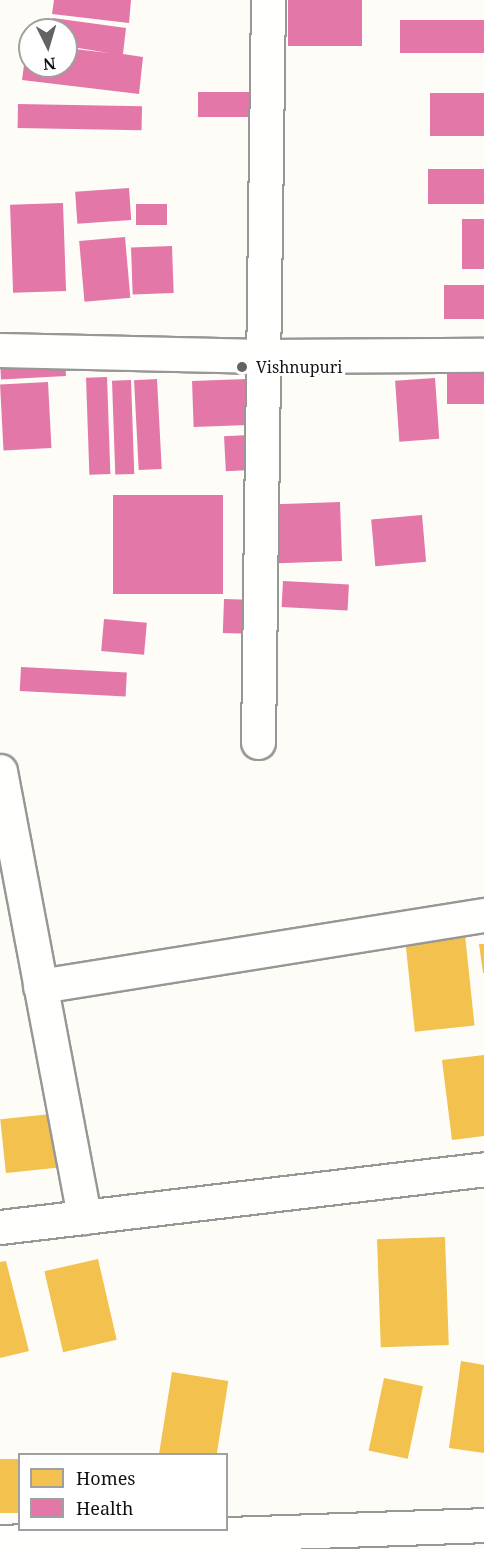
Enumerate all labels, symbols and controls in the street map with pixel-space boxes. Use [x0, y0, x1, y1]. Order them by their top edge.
north arrow [18, 18, 78, 78]
text: N [42, 52, 57, 75]
place label: Vishnupuri [256, 357, 342, 377]
marker: Vishnupuri [233, 358, 251, 376]
legend [18, 1453, 228, 1531]
text: Homes [76, 1466, 135, 1490]
text: Health [76, 1496, 133, 1520]

